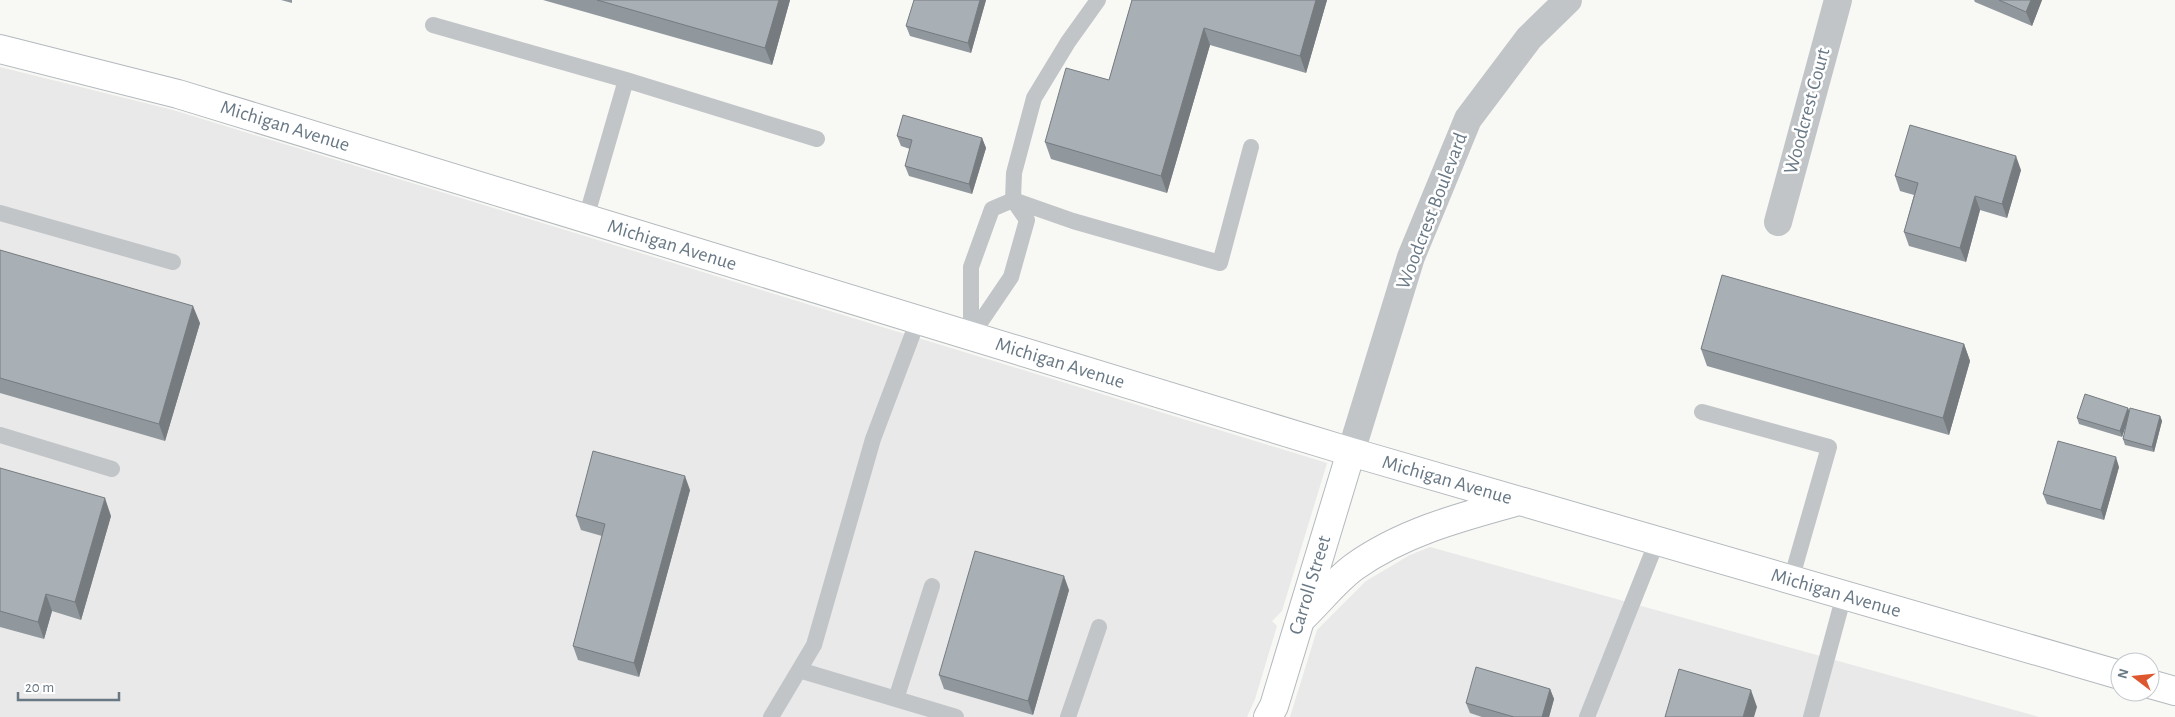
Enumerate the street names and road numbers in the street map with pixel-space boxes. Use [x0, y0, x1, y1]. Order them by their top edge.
street label: Woodcrest Court [1781, 45, 1834, 176]
street label: Michigan Avenue [218, 97, 352, 155]
street label: Woodcrest Boulevard [1393, 130, 1471, 292]
street label: Michigan Avenue [605, 216, 739, 274]
street label: Michigan Avenue [993, 334, 1127, 392]
street label: Michigan Avenue [1380, 452, 1514, 508]
street label: Carroll Street [1285, 533, 1335, 637]
street label: Michigan Avenue [1769, 565, 1903, 621]

